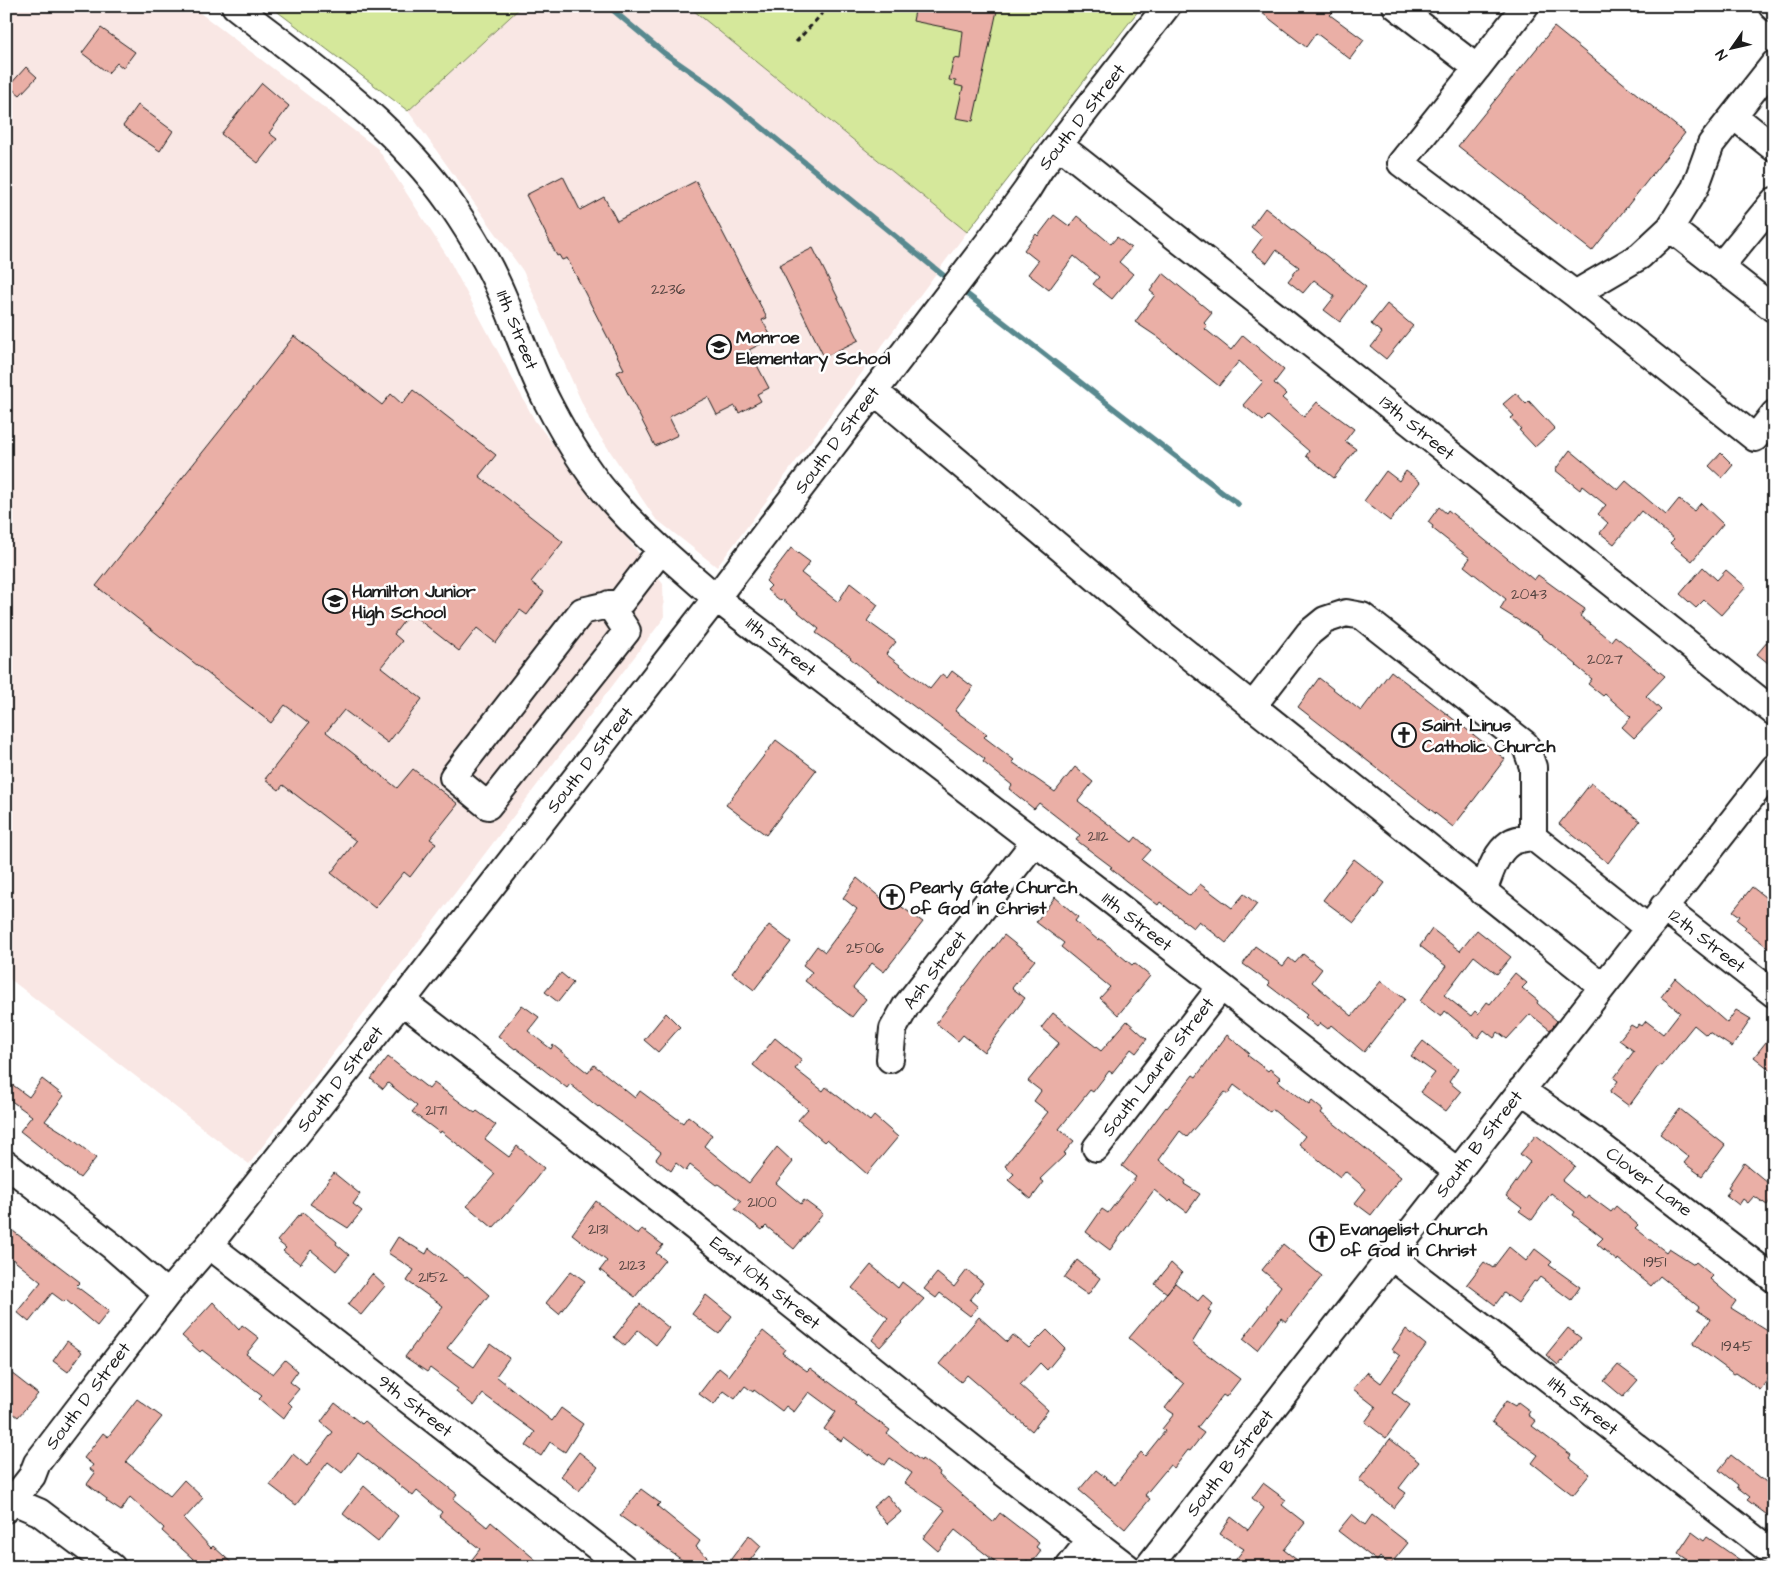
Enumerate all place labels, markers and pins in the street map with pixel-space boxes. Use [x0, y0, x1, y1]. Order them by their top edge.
place label: Monroe Elementary School [736, 325, 891, 372]
school or university icon: Monroe Elementary School [706, 334, 732, 360]
place label: Hamilton Junior High School [352, 579, 476, 626]
school or university icon: Hamilton Junior High School [322, 588, 348, 614]
place label: Saint Linus Catholic Church [1421, 713, 1556, 759]
church icon: Saint Linus Catholic Church [1391, 722, 1417, 748]
place label: Pearly Gate Church of God in Christ [910, 875, 1078, 921]
church icon: Pearly Gate Church of God in Christ [879, 884, 905, 910]
place label: Evangelist Church of God in Christ [1340, 1217, 1488, 1263]
church icon: Evangelist Church of God in Christ [1309, 1226, 1335, 1252]

